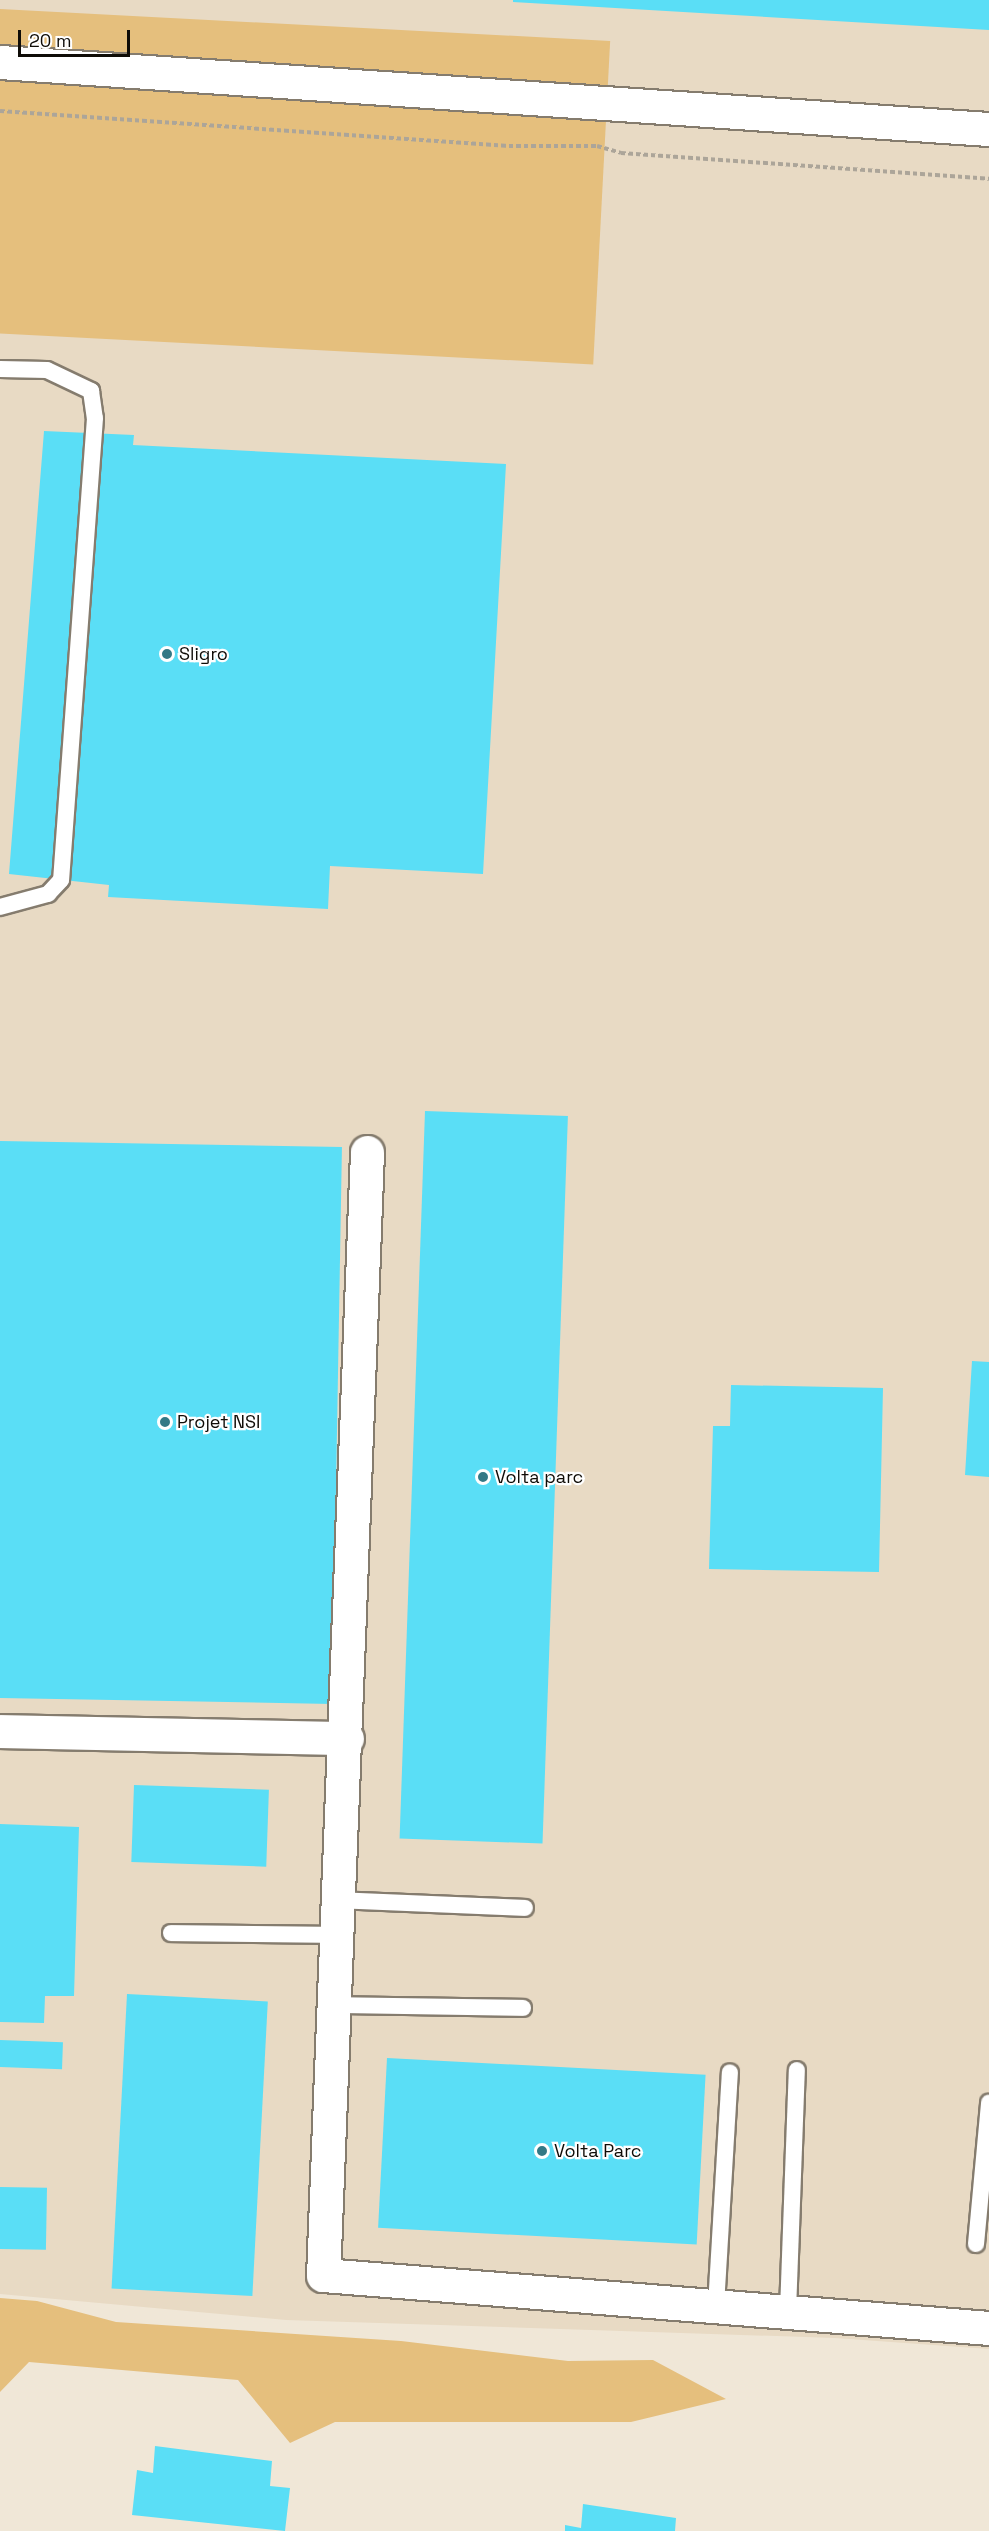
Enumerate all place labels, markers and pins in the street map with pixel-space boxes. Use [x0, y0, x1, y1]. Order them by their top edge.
place label: Sligro [179, 643, 228, 665]
marker: Sligro [160, 647, 174, 661]
place label: Projet NSI [177, 1411, 260, 1433]
marker: Projet NSI [158, 1415, 172, 1429]
place label: Volta parc [495, 1466, 583, 1488]
marker: Volta parc [476, 1470, 490, 1484]
place label: Volta Parc [554, 2140, 641, 2162]
marker: Volta Parc [535, 2144, 549, 2158]

